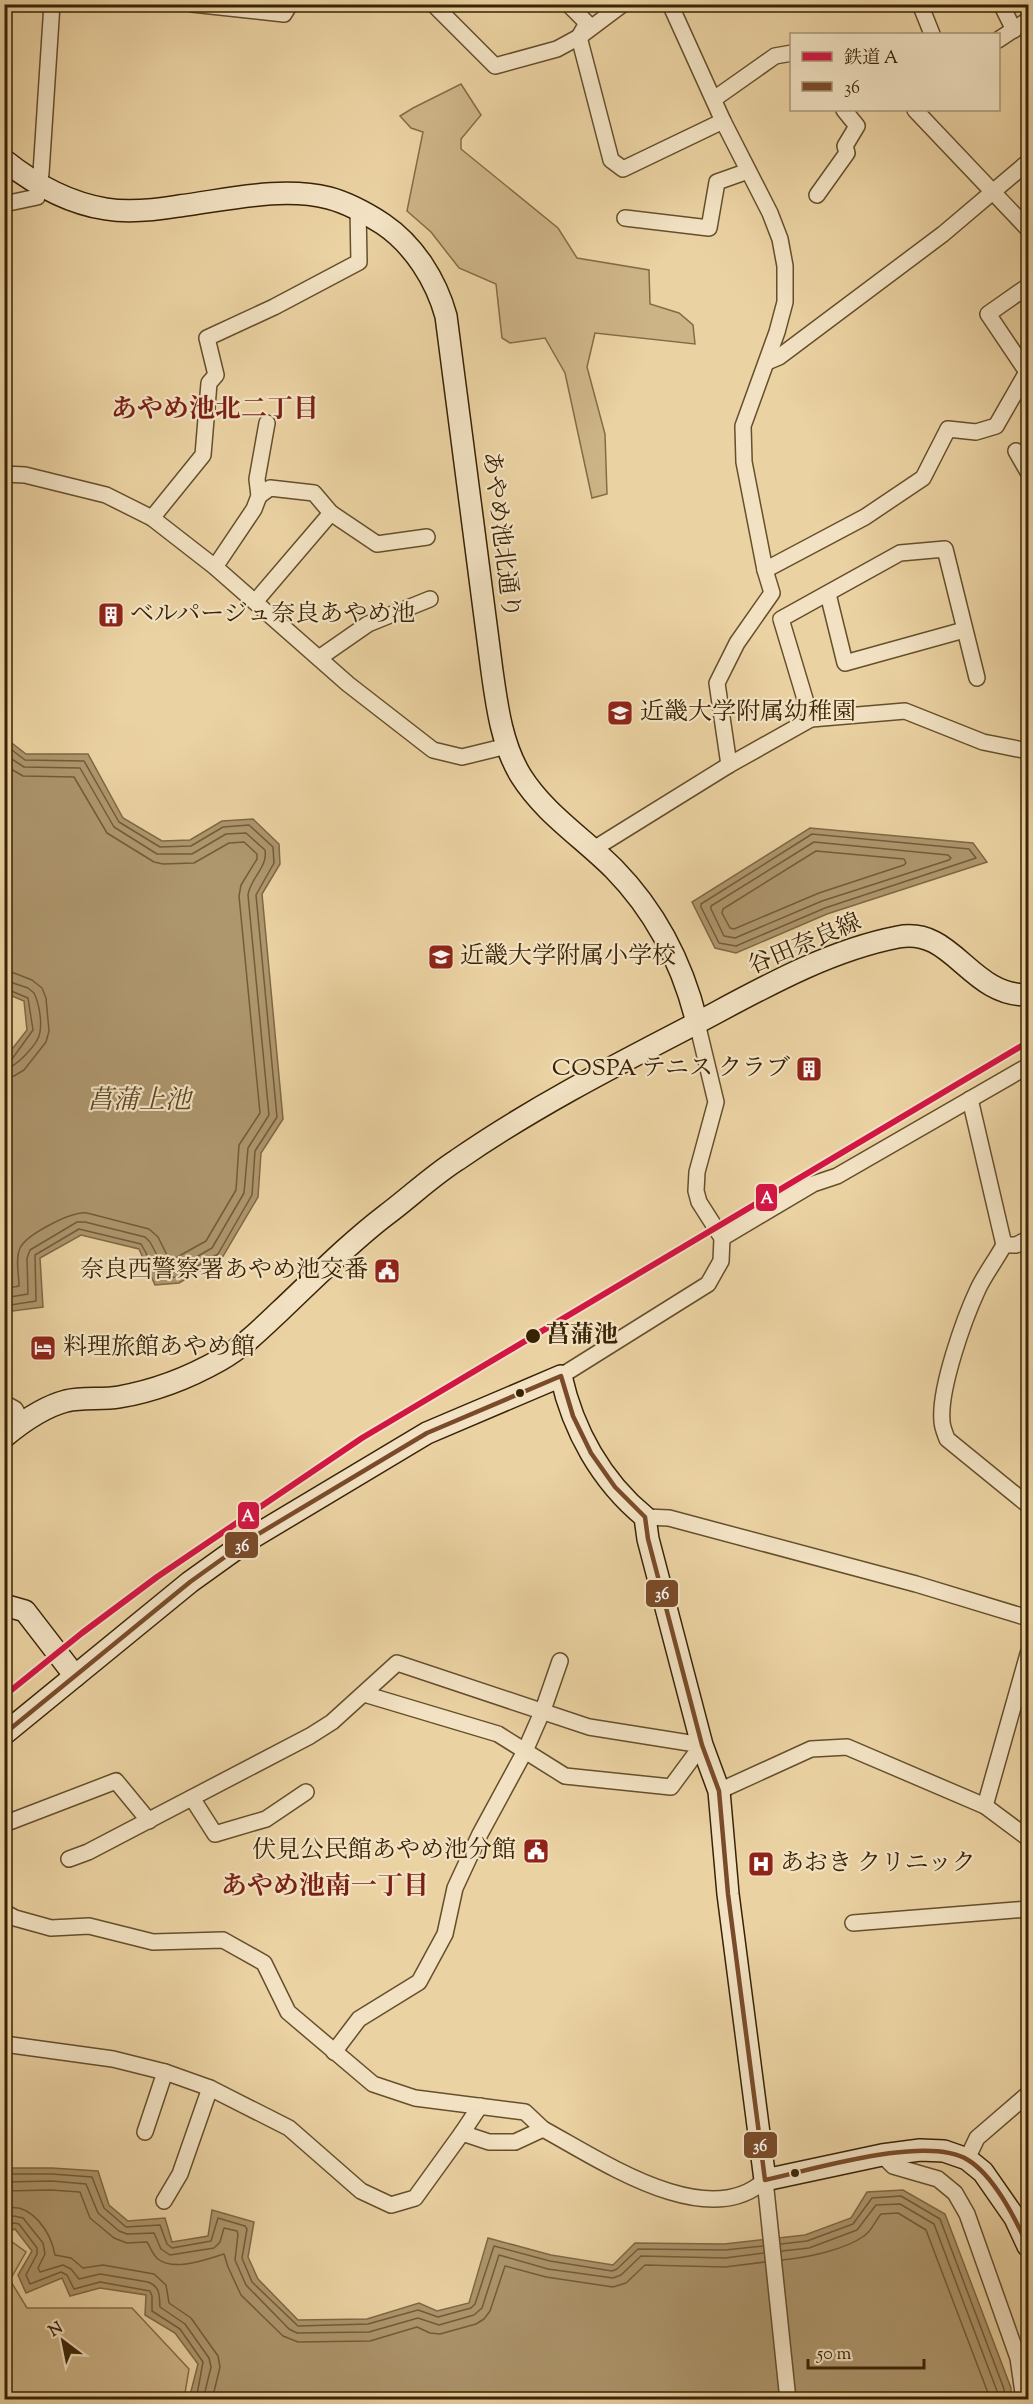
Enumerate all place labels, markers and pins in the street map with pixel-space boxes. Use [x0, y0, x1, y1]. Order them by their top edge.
place label: ベルパージュ奈良あやめ池 [130, 598, 415, 632]
building icon: ベルパージュ奈良あやめ池 [96, 600, 126, 630]
place label: 近畿大学附属幼稚園 [640, 696, 856, 730]
school or university icon: 近畿大学附属幼稚園 [605, 698, 635, 728]
place label: 近畿大学附属小学校 [460, 940, 676, 974]
school or university icon: 近畿大学附属小学校 [426, 942, 456, 972]
place label: COSPA テニス クラブ [552, 1052, 790, 1086]
building icon: COSPA テニス クラブ [794, 1054, 824, 1084]
place label: 奈良西警察署あやめ池交番 [80, 1254, 368, 1288]
public building icon: 奈良西警察署あやめ池交番 [372, 1256, 402, 1286]
place label: 菖蒲池 [546, 1319, 618, 1353]
marker: 菖蒲池 [524, 1327, 542, 1345]
place label: 料理旅館あやめ館 [63, 1331, 255, 1365]
hotel icon: 料理旅館あやめ館 [28, 1333, 58, 1363]
unlabelled marker [514, 1387, 526, 1399]
place label: 伏見公民館あやめ池分館 [252, 1834, 516, 1868]
public building icon: 伏見公民館あやめ池分館 [521, 1836, 551, 1866]
place label: あおき クリニック [780, 1847, 976, 1881]
hospital icon: あおき クリニック [746, 1849, 776, 1879]
unlabelled marker [789, 2167, 801, 2179]

